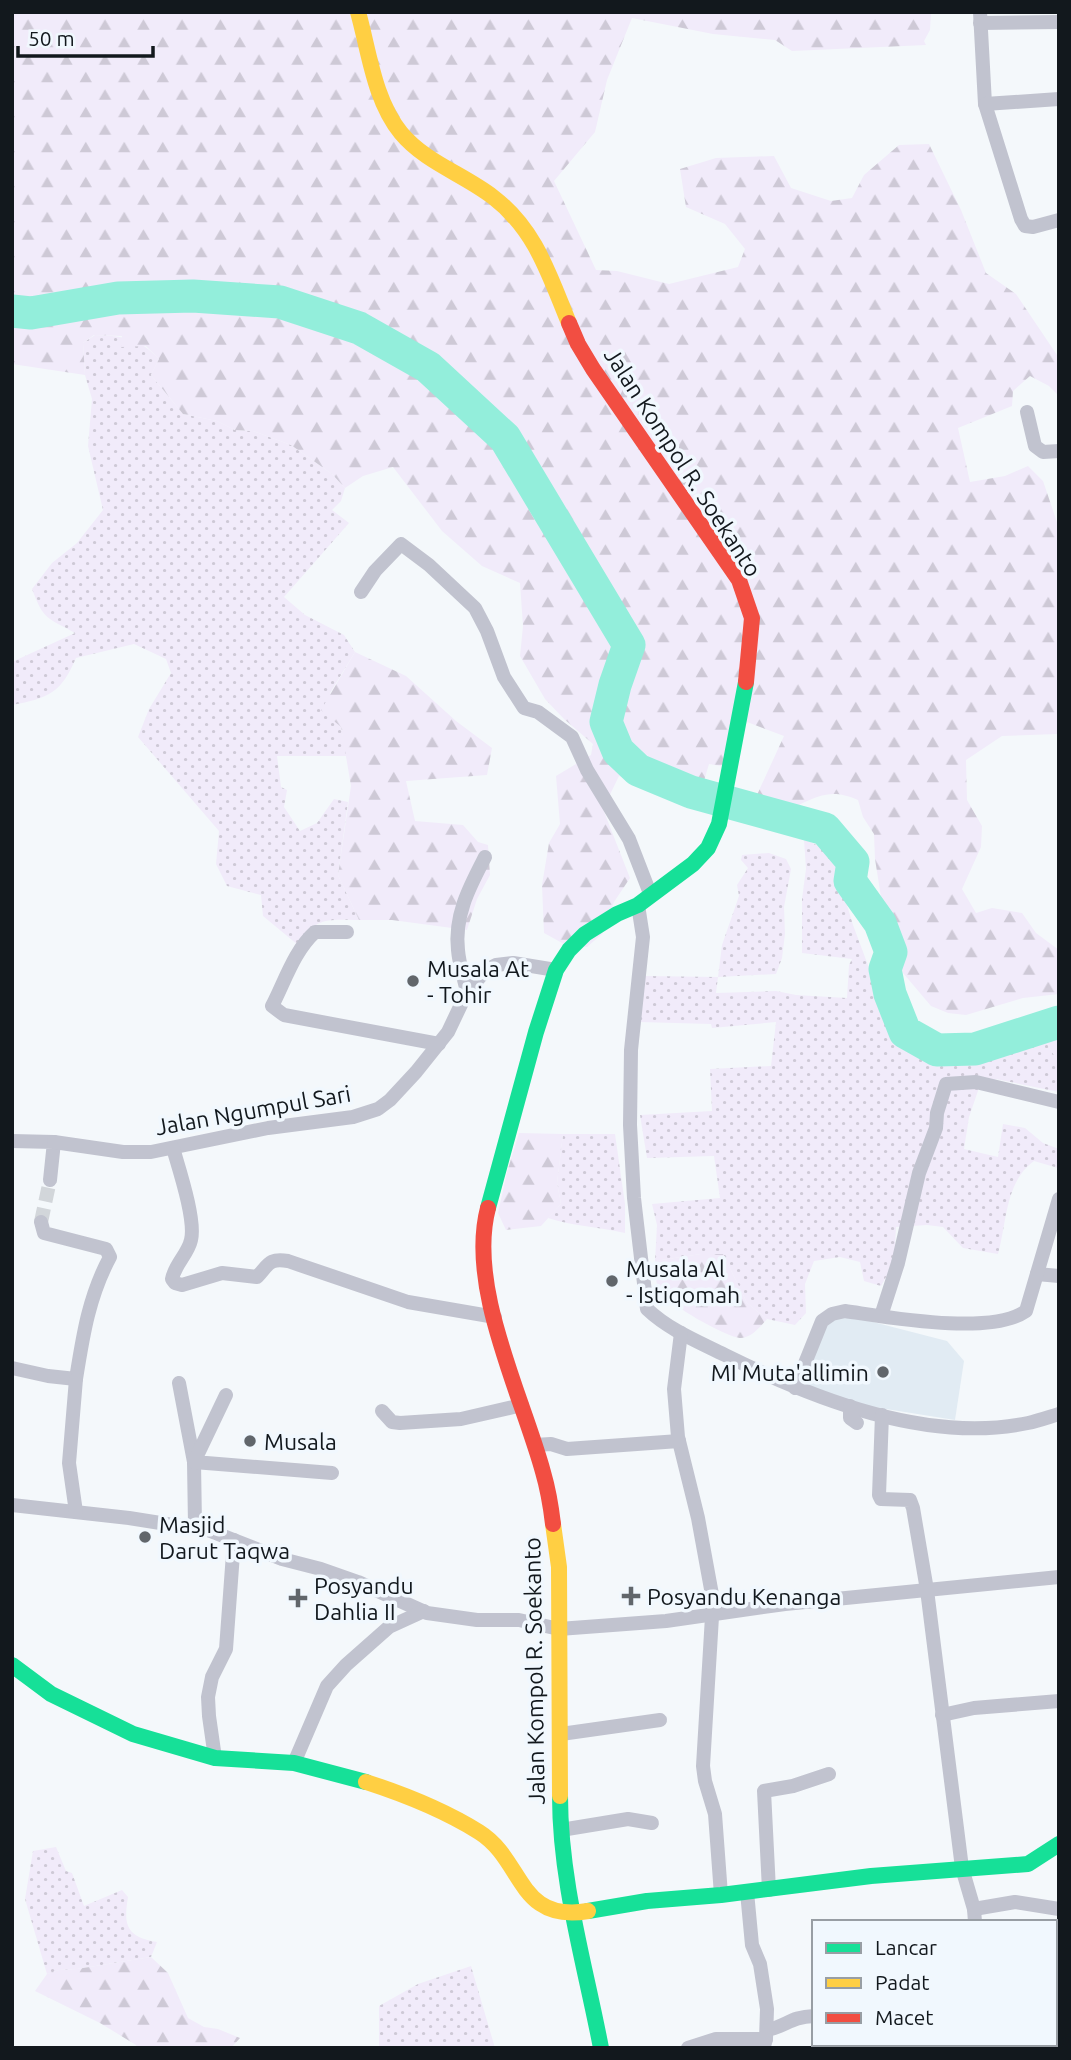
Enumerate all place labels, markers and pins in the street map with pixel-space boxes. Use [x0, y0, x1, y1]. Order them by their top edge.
place label: Musala At - Tohir [427, 956, 529, 1007]
marker: Musala At - Tohir [405, 973, 421, 989]
place label: Musala Al - Istiqomah [626, 1256, 740, 1307]
marker: Musala Al - Istiqomah [604, 1273, 620, 1289]
place label: MI Muta'allimin [711, 1360, 869, 1385]
marker: MI Muta'allimin [875, 1364, 891, 1380]
place label: Musala [264, 1429, 337, 1454]
marker: Musala [242, 1433, 258, 1449]
place label: Masjid Darut Taqwa [159, 1512, 290, 1563]
marker: Masjid Darut Taqwa [137, 1529, 153, 1545]
place label: Posyandu Dahlia II [314, 1573, 414, 1624]
place label: Posyandu Kenanga [647, 1584, 841, 1609]
marker: Posyandu Kenanga [621, 1586, 641, 1606]
marker: Posyandu Dahlia II [288, 1588, 308, 1608]

